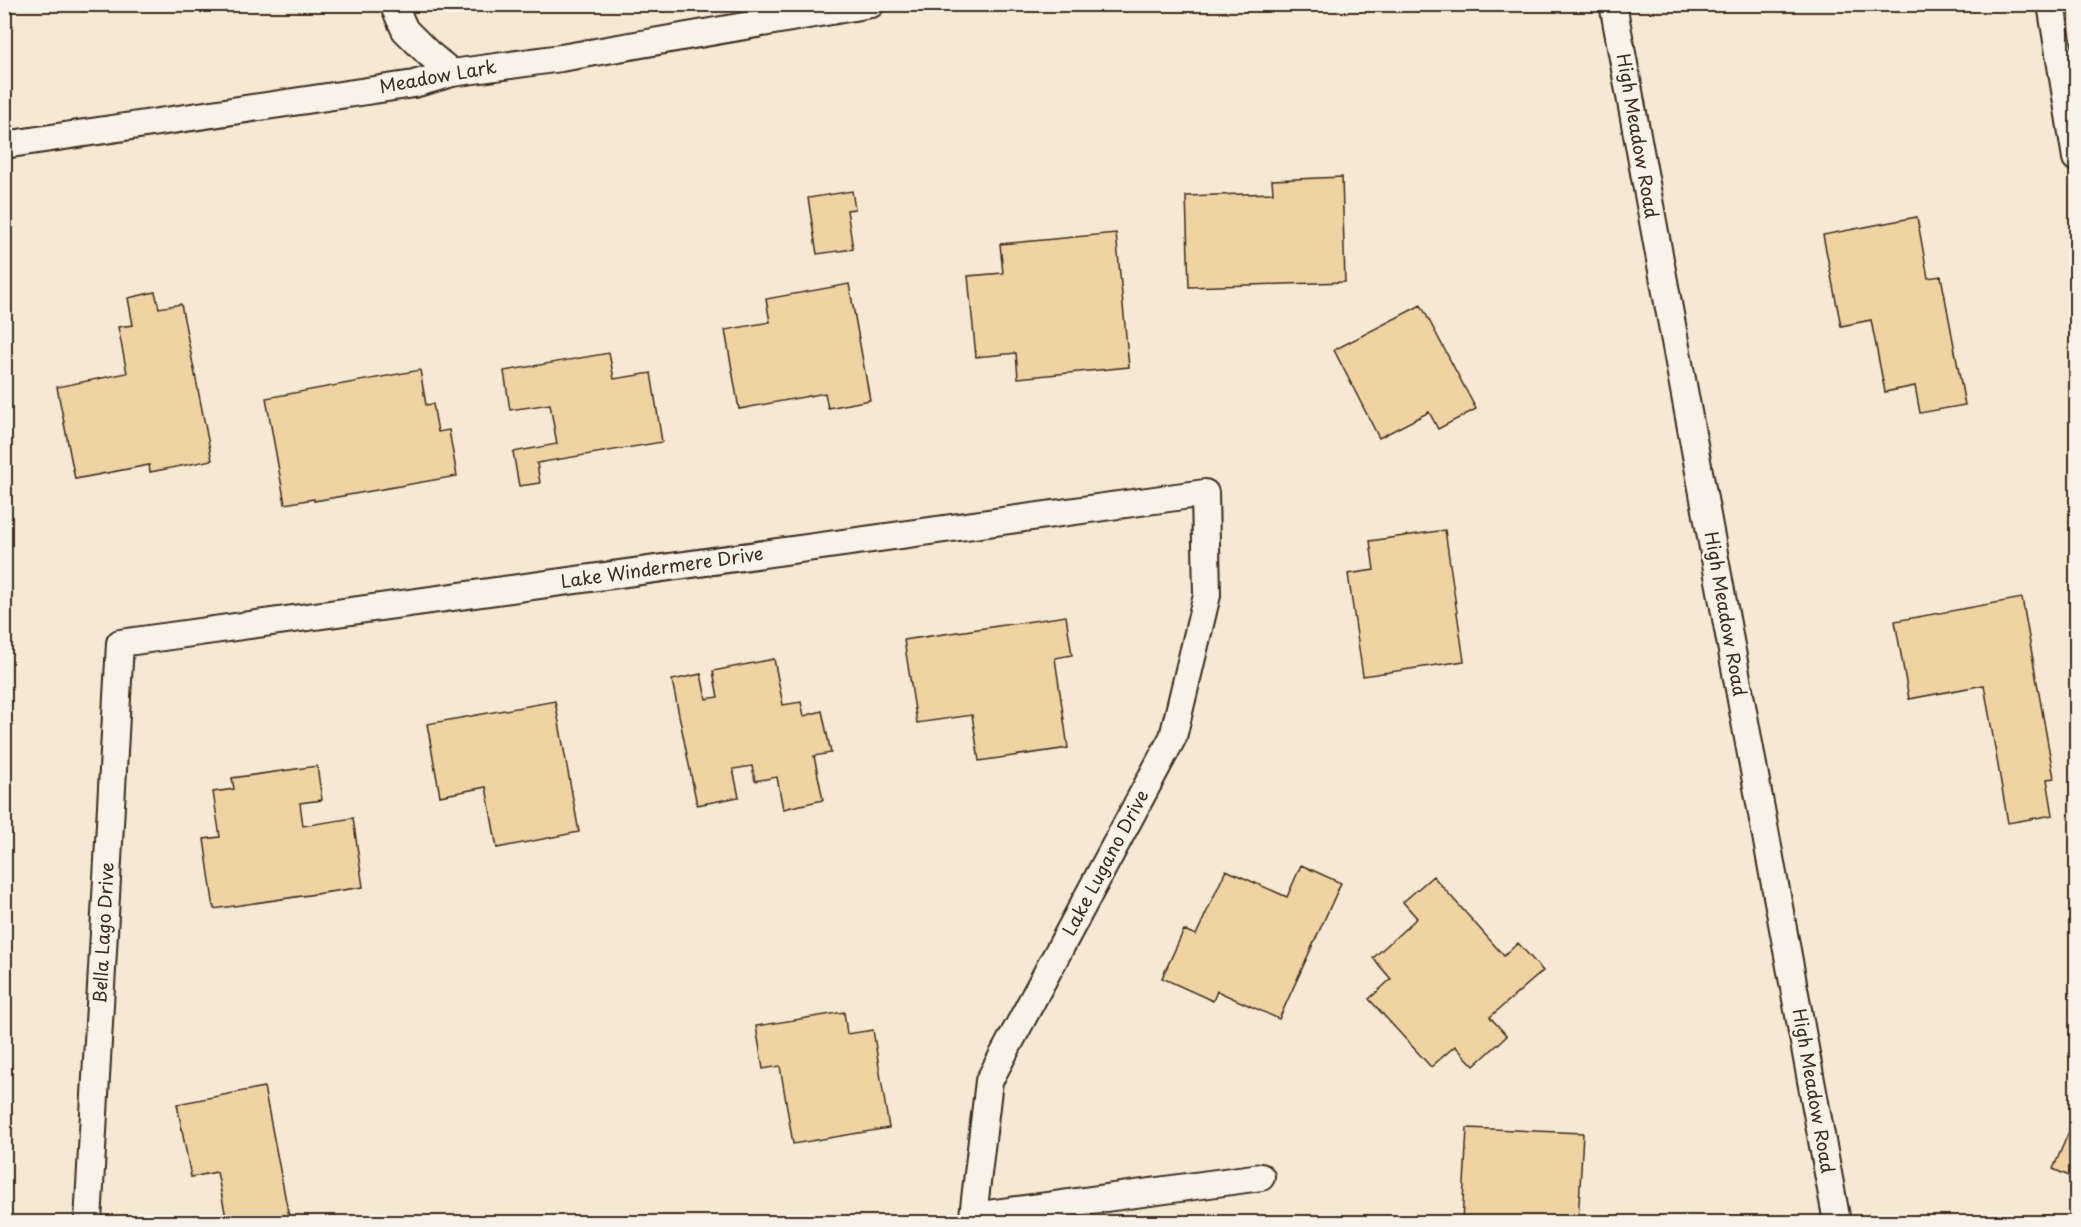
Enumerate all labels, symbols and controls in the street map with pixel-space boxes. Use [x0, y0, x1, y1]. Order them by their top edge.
street label: High Meadow Road [1611, 51, 1666, 220]
street label: Meadow Lark [377, 52, 498, 99]
street label: High Meadow Road [1699, 529, 1754, 698]
street label: Lake Windermere Drive [559, 539, 765, 594]
street label: Lake Lugano Drive [1055, 785, 1155, 940]
street label: Bella Lago Drive [85, 861, 120, 1004]
street label: High Meadow Road [1787, 1006, 1842, 1175]

